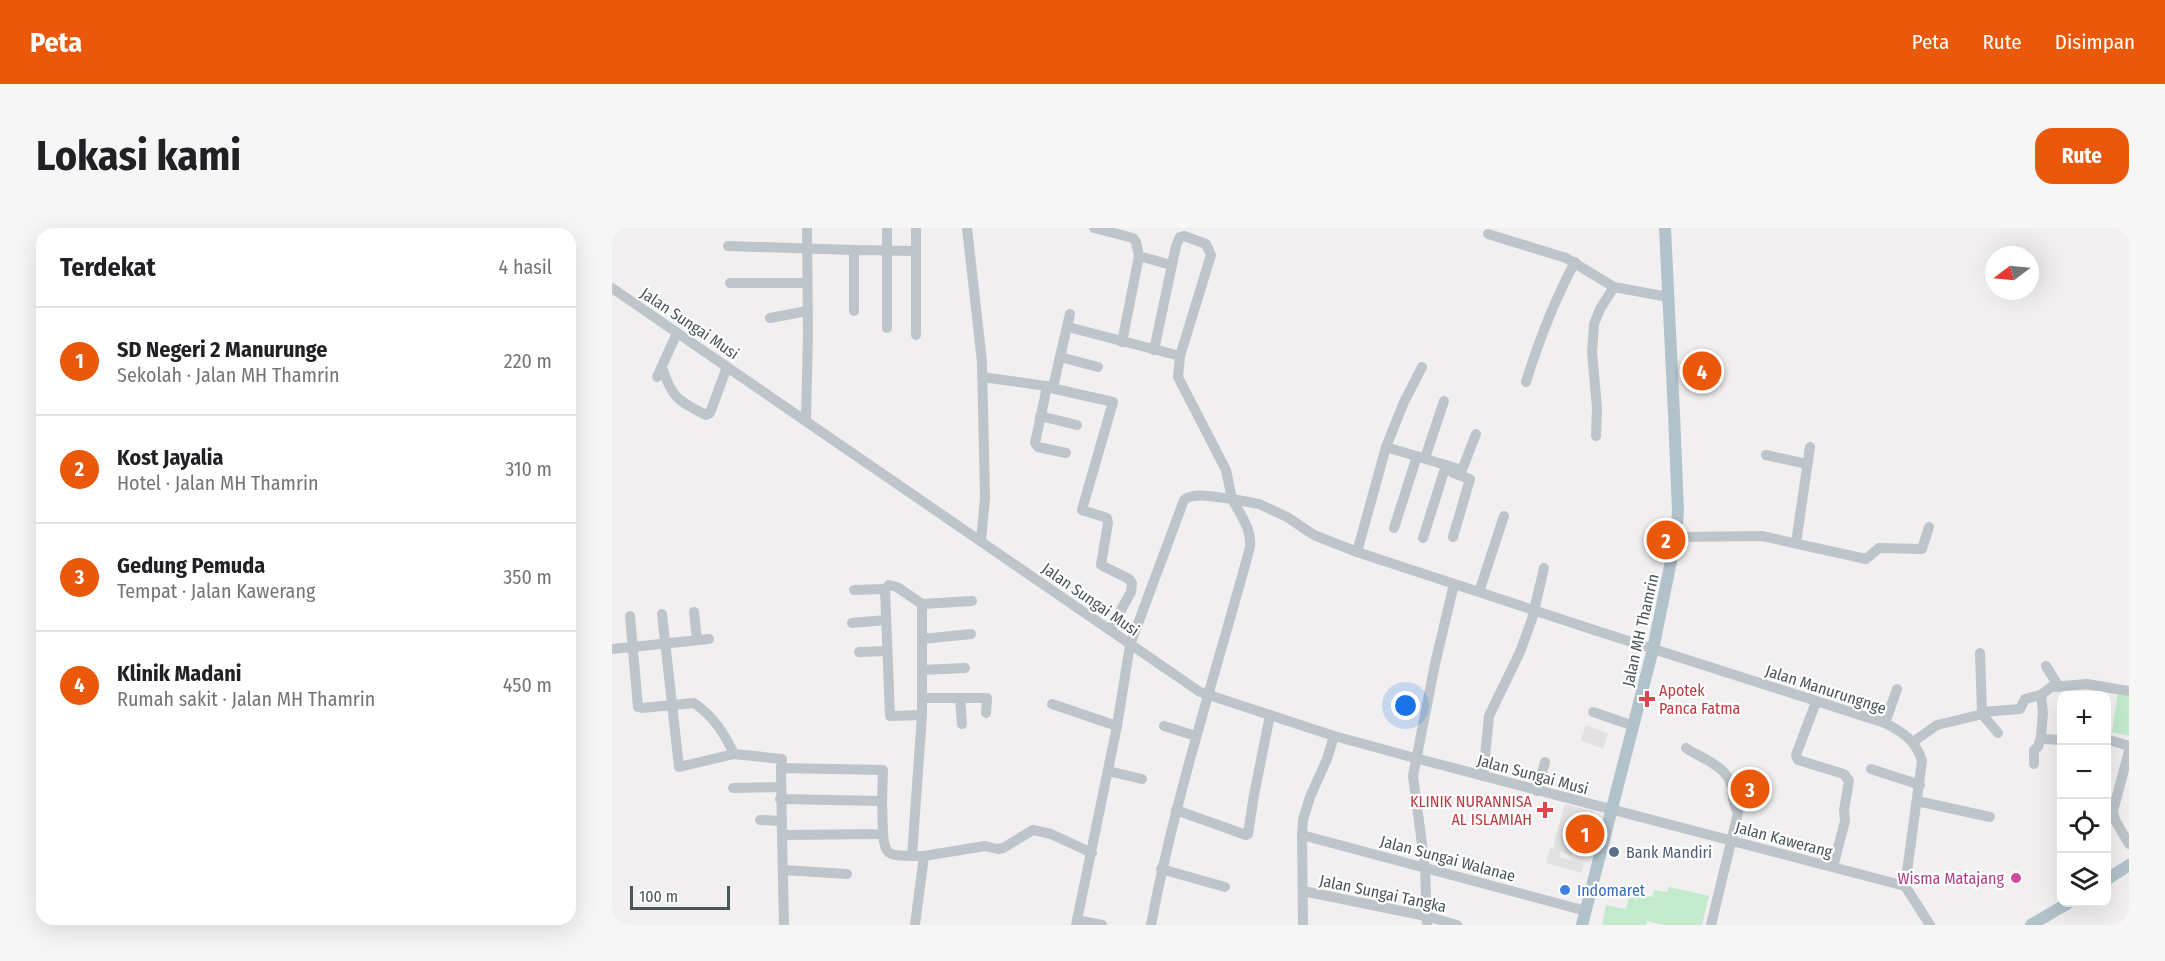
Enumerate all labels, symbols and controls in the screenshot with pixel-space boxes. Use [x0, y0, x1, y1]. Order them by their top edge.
text: Peta [30, 26, 82, 59]
text: Peta [1912, 29, 1949, 55]
text: Rute [1982, 29, 2022, 55]
text: Disimpan [2055, 29, 2135, 55]
button: Rute [2035, 128, 2129, 184]
text: Lokasi kami [36, 131, 241, 181]
north arrow [1985, 246, 2039, 300]
text: Terdekat [60, 252, 156, 283]
text: 4 hasil [499, 255, 552, 279]
street label: Jalan Sungai Musi [637, 284, 742, 363]
text: SD Negeri 2 Manurunge [117, 336, 327, 363]
pin: 4 [1682, 348, 1722, 394]
text: 1 [75, 349, 84, 373]
text: 220 m [504, 349, 552, 373]
text: Sekolah · Jalan MH Thamrin [117, 363, 339, 387]
text: Kost Jayalia [117, 444, 223, 471]
text: 2 [75, 457, 84, 481]
text: 310 m [505, 457, 552, 481]
text: Hotel · Jalan MH Thamrin [117, 471, 319, 495]
pin: 2 [1646, 518, 1686, 562]
text: Gedung Pemuda [117, 552, 265, 579]
street label: Jalan Sungai Musi [1038, 559, 1143, 640]
text: 3 [75, 565, 84, 589]
text: 350 m [503, 565, 552, 589]
street label: Jalan MH Thamrin [1618, 572, 1663, 688]
text: Tempat · Jalan Kawerang [117, 579, 315, 603]
text: Klinik Madani [117, 660, 241, 687]
street label: Jalan Manurungnge [1763, 661, 1889, 718]
text: 4 [74, 673, 85, 697]
text: 450 m [503, 673, 552, 697]
place label: Apotek Panca Fatma [1659, 681, 1741, 718]
text: Rumah sakit · Jalan MH Thamrin [117, 687, 375, 711]
your location [1391, 691, 1420, 720]
map controls [2057, 691, 2111, 907]
button: + [2057, 691, 2111, 745]
marker: Apotek Panca Fatma [1640, 692, 1654, 706]
button: − [2057, 745, 2111, 799]
street label: Jalan Sungai Musi [1475, 750, 1591, 798]
pin: 3 [1730, 766, 1770, 812]
place label: KLINIK NURANNISA AL ISLAMIAH [1410, 792, 1533, 829]
button: locate [2057, 799, 2111, 853]
marker: KLINIK NURANNISA AL ISLAMIAH [1536, 801, 1554, 819]
pin: 1 [1566, 812, 1604, 856]
street label: Jalan Kawerang [1733, 817, 1835, 862]
street label: Jalan Sungai Walanae [1378, 831, 1518, 886]
place label: Bank Mandiri [1626, 843, 1712, 862]
marker: Bank Mandiri [1607, 845, 1621, 859]
button: layers [2057, 853, 2111, 907]
place label: Wisma Matajang [1897, 869, 2004, 888]
street label: Jalan Sungai Tangka [1318, 871, 1448, 916]
marker: Wisma Matajang [2009, 871, 2023, 885]
place label: Indomaret [1577, 881, 1646, 900]
scale bar [630, 883, 730, 910]
marker: Indomaret [1558, 883, 1572, 897]
text: 100 m [639, 887, 678, 906]

